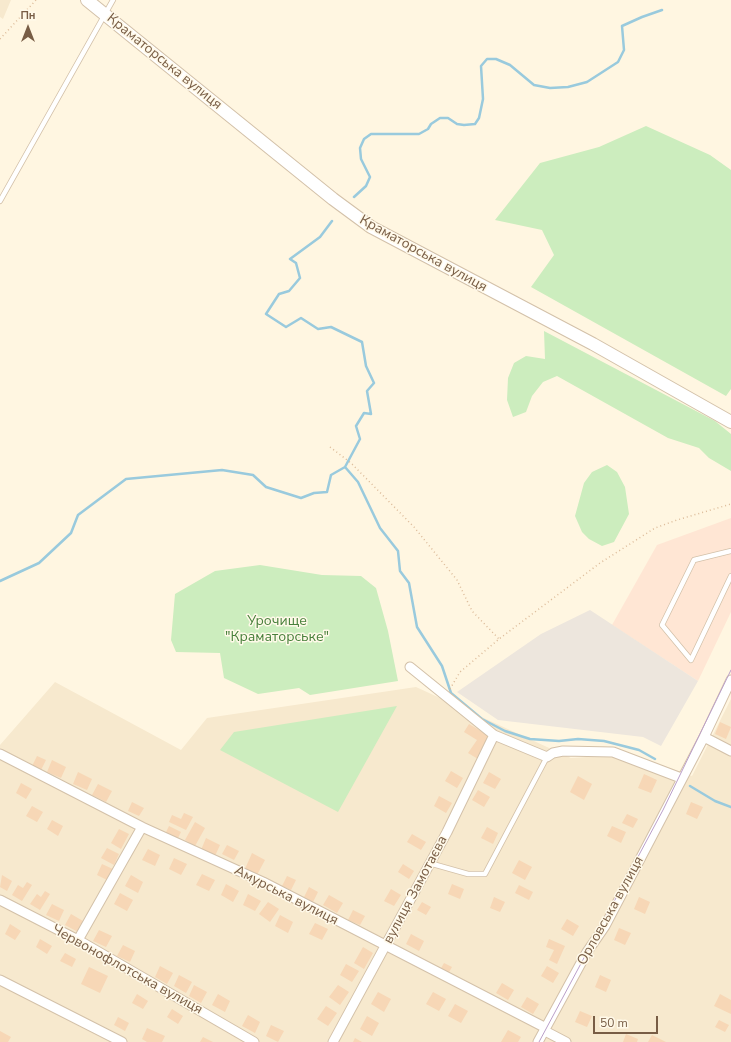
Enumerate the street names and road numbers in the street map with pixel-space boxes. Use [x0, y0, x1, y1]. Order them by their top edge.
street label: Краматорська вулиця [103, 10, 225, 114]
street label: Краматорська вулиця [356, 212, 490, 296]
street label: вулиця Замотаєва [380, 833, 452, 947]
street label: Орловська вулиця [574, 854, 648, 968]
street label: Амурська вулиця [231, 863, 341, 929]
street label: Червонофлотська вулиця [49, 922, 205, 1018]

